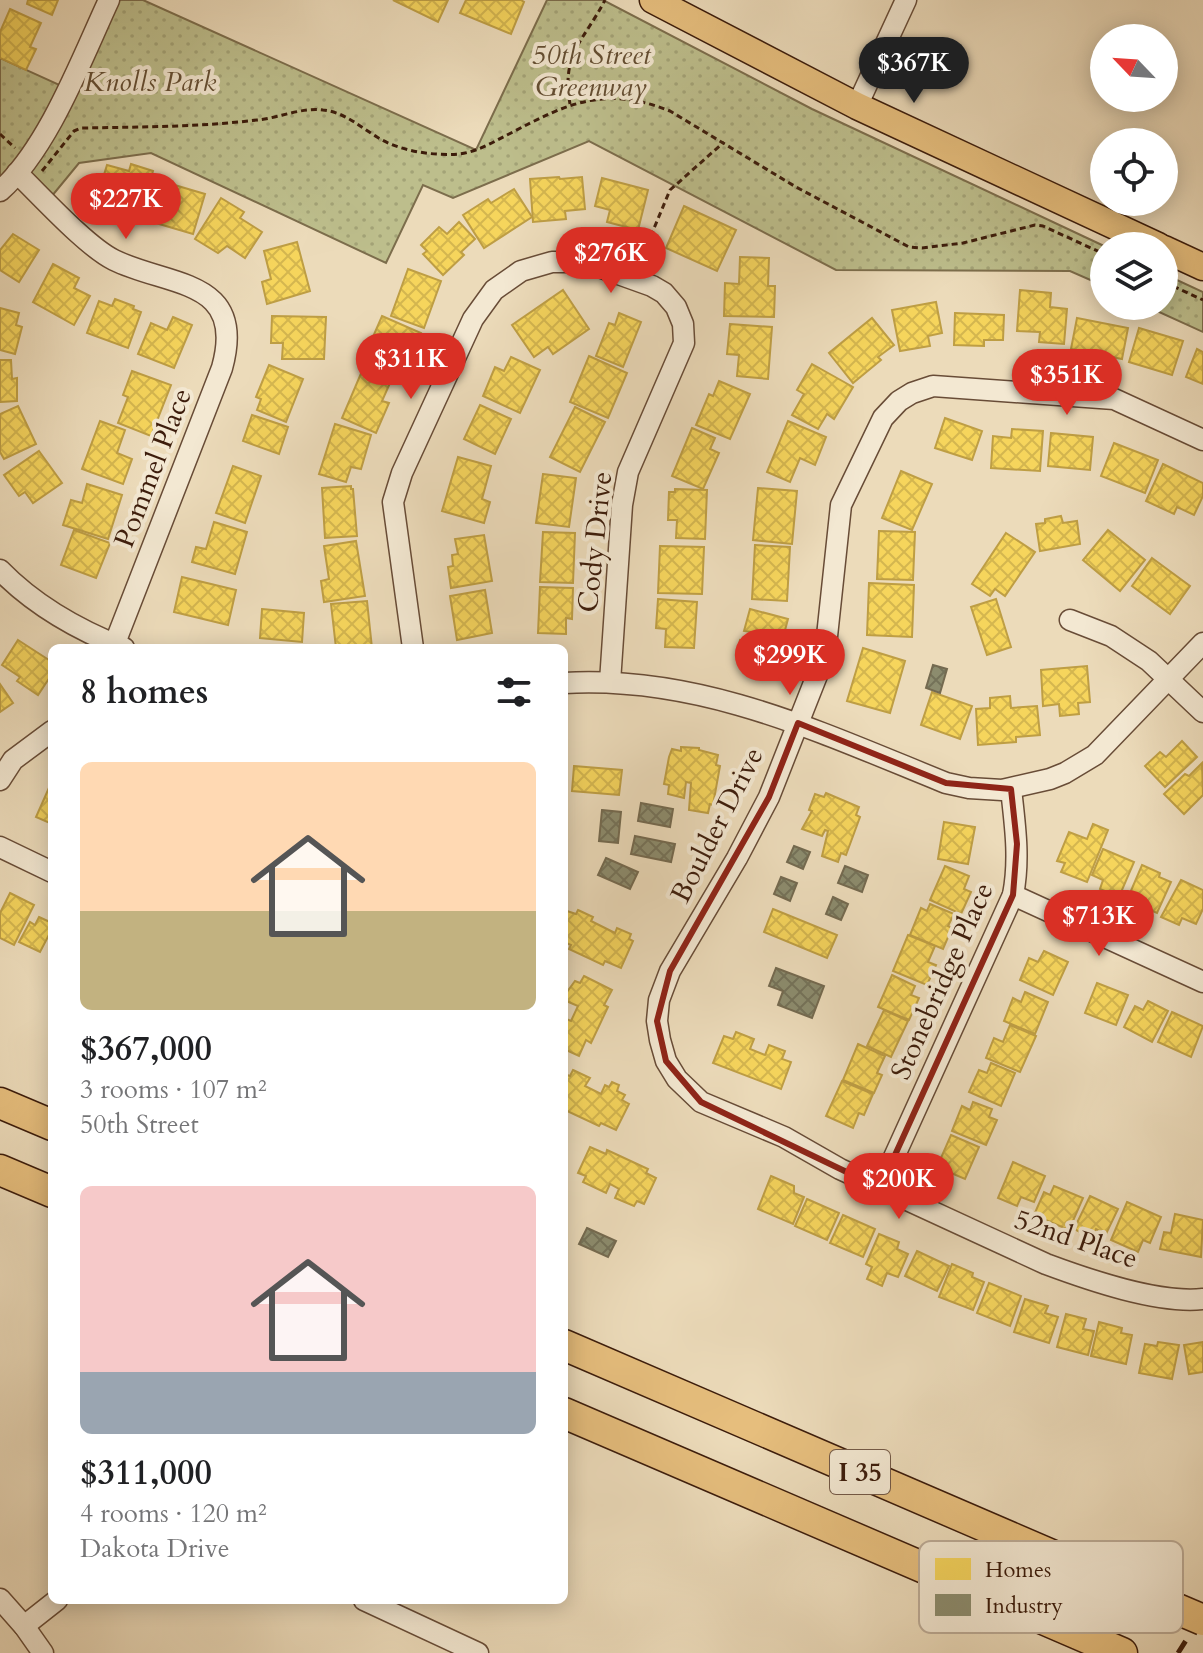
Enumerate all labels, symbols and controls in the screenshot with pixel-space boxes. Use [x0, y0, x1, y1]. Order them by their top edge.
north arrow [1090, 24, 1178, 112]
map controls [1090, 24, 1178, 320]
park label: 50th Street Greenway [531, 36, 652, 106]
pin: $367K [858, 37, 970, 105]
text: $367K [877, 45, 951, 80]
park label: Knolls Park [84, 63, 217, 101]
button: locate [1090, 128, 1178, 216]
pin: $227K [70, 173, 182, 241]
text: $227K [89, 181, 163, 216]
pin: $276K [555, 227, 667, 295]
button: layers [1090, 232, 1178, 320]
text: $276K [574, 235, 648, 270]
pin: $311K [355, 333, 467, 401]
text: $311K [374, 341, 448, 376]
pin: $351K [1011, 349, 1123, 417]
text: $351K [1030, 357, 1104, 392]
street label: Pommel Place [105, 383, 201, 553]
street label: Cody Drive [569, 470, 621, 614]
pin: $299K [734, 629, 846, 697]
text: $299K [753, 637, 827, 672]
text: 8 homes [80, 669, 208, 715]
icon: filters [492, 670, 536, 714]
street label: Boulder Drive [662, 741, 772, 909]
icon: home [236, 814, 380, 958]
street label: Stonebridge Place [882, 877, 1002, 1085]
pin: $713K [1043, 890, 1155, 958]
text: $713K [1062, 898, 1136, 933]
text: $367,000 [80, 1026, 212, 1072]
text: 3 rooms · 107 m² [80, 1072, 267, 1107]
text: 50th Street [80, 1107, 199, 1142]
pin: $200K [843, 1153, 955, 1221]
text: $200K [862, 1161, 936, 1196]
street label: 52nd Place [1009, 1200, 1143, 1278]
icon: home [236, 1238, 380, 1382]
text: $311,000 [80, 1450, 212, 1496]
road number: I 35 [830, 1450, 890, 1494]
text: 4 rooms · 120 m² [80, 1496, 267, 1531]
text: Dakota Drive [80, 1531, 230, 1566]
legend [919, 1541, 1183, 1633]
text: Homes [985, 1555, 1051, 1585]
text: Industry [985, 1591, 1063, 1621]

